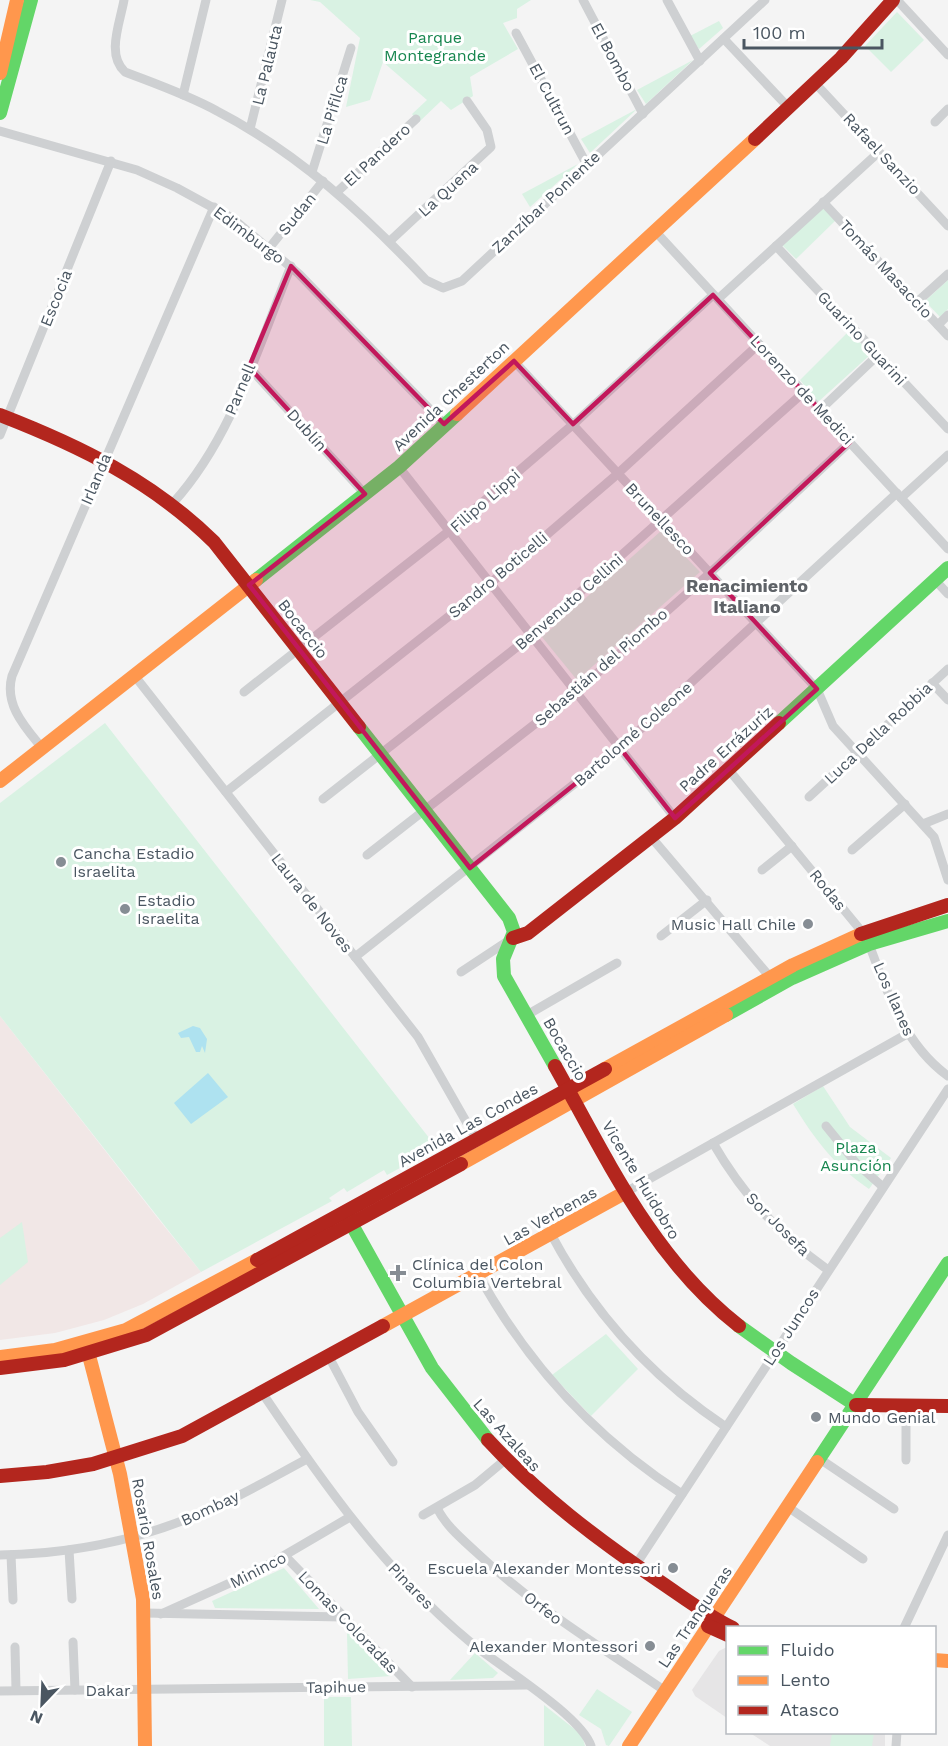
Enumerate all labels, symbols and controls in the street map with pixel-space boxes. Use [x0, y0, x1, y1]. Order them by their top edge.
scale bar [744, 12, 882, 50]
street label: El Bombo [587, 19, 639, 95]
text: 100 m [753, 22, 806, 43]
street label: La Palauta [248, 23, 286, 107]
park label: Parque Montegrande [384, 28, 486, 65]
street label: El Cultrun [525, 60, 579, 138]
street label: La Pifilca [313, 73, 351, 147]
street label: Rafael Sanzio [839, 109, 925, 199]
street label: El Pandero [340, 119, 414, 191]
street label: Zanzíbar Poniente [488, 147, 604, 257]
street label: La Quena [414, 157, 482, 221]
street label: Sudan [274, 189, 320, 239]
street label: Edimburgo [210, 202, 288, 268]
street label: Tomás Masaccio [836, 216, 936, 322]
street label: Escocia [36, 267, 76, 329]
street label: Guarino Guarini [814, 287, 910, 389]
street label: Lorenzo de Medici [746, 331, 858, 449]
street label: Avenida Chesterton [389, 337, 513, 455]
street label: Parnell [221, 360, 259, 418]
street label: Dublín [283, 405, 331, 455]
street label: Irlanda [77, 450, 115, 508]
street label: Filipo Lippi [446, 465, 524, 537]
street label: Brunellesco [622, 479, 698, 559]
street label: Sandro Boticelli [445, 528, 551, 622]
street label: Benvenuto Cellini [511, 550, 627, 654]
district label: Renacimiento Italiano [686, 575, 808, 617]
street label: Bocaccio [274, 596, 332, 662]
street label: Sebastián del Piombo [531, 604, 671, 730]
street label: Bartolomé Coleone [570, 678, 696, 790]
street label: Luca Della Robbia [820, 678, 936, 788]
street label: Padre Errázuriz [675, 702, 777, 796]
place label: Cancha Estadio Israelita [73, 844, 194, 881]
street label: Laura de Noves [267, 850, 357, 956]
marker: Cancha Estadio Israelita [54, 855, 68, 869]
street label: Rodas [806, 866, 850, 914]
place label: Estadio Israelita [137, 891, 200, 928]
marker: Estadio Israelita [118, 902, 132, 916]
place label: Music Hall Chile [671, 915, 796, 934]
marker: Music Hall Chile [801, 917, 815, 931]
street label: Los Ilanes [869, 959, 919, 1039]
street label: Bocaccio [539, 1014, 591, 1084]
street label: Avenida Las Condes [395, 1079, 541, 1171]
street label: Vicente Huidobro [598, 1117, 684, 1243]
park label: Plaza Asunción [820, 1138, 892, 1175]
street label: Las Verbenas [500, 1182, 600, 1250]
street label: Sor Josefa [742, 1188, 814, 1260]
place label: Clínica del Colon Columbia Vertebral [412, 1255, 562, 1292]
marker: Clínica del Colon Columbia Vertebral [389, 1264, 407, 1282]
street label: Los Juncos [759, 1285, 823, 1369]
street label: Las Azaleas [469, 1395, 545, 1475]
place label: Mundo Genial [828, 1408, 935, 1427]
marker: Mundo Genial [809, 1410, 823, 1424]
street label: Rosario Rosales [128, 1477, 168, 1601]
street label: Bombay [178, 1486, 243, 1530]
street label: Mininco [227, 1548, 289, 1592]
street label: Pinares [384, 1559, 438, 1613]
place label: Escuela Alexander Montessori [427, 1559, 661, 1578]
marker: Escuela Alexander Montessori [666, 1561, 680, 1575]
street label: Las Tranqueras [654, 1562, 736, 1672]
street label: Lomas Coloradas [294, 1567, 402, 1677]
street label: Orfeo [520, 1587, 566, 1629]
legend [726, 1626, 936, 1734]
place label: Alexander Montessori [469, 1637, 638, 1656]
marker: Alexander Montessori [643, 1639, 657, 1653]
text: Fluido [780, 1639, 834, 1660]
text: Lento [780, 1669, 830, 1690]
north arrow [12, 1674, 72, 1734]
street label: Tapihue [306, 1677, 366, 1697]
street label: Dakar [85, 1681, 131, 1700]
text: Atasco [780, 1699, 839, 1720]
text: N [27, 1706, 46, 1728]

